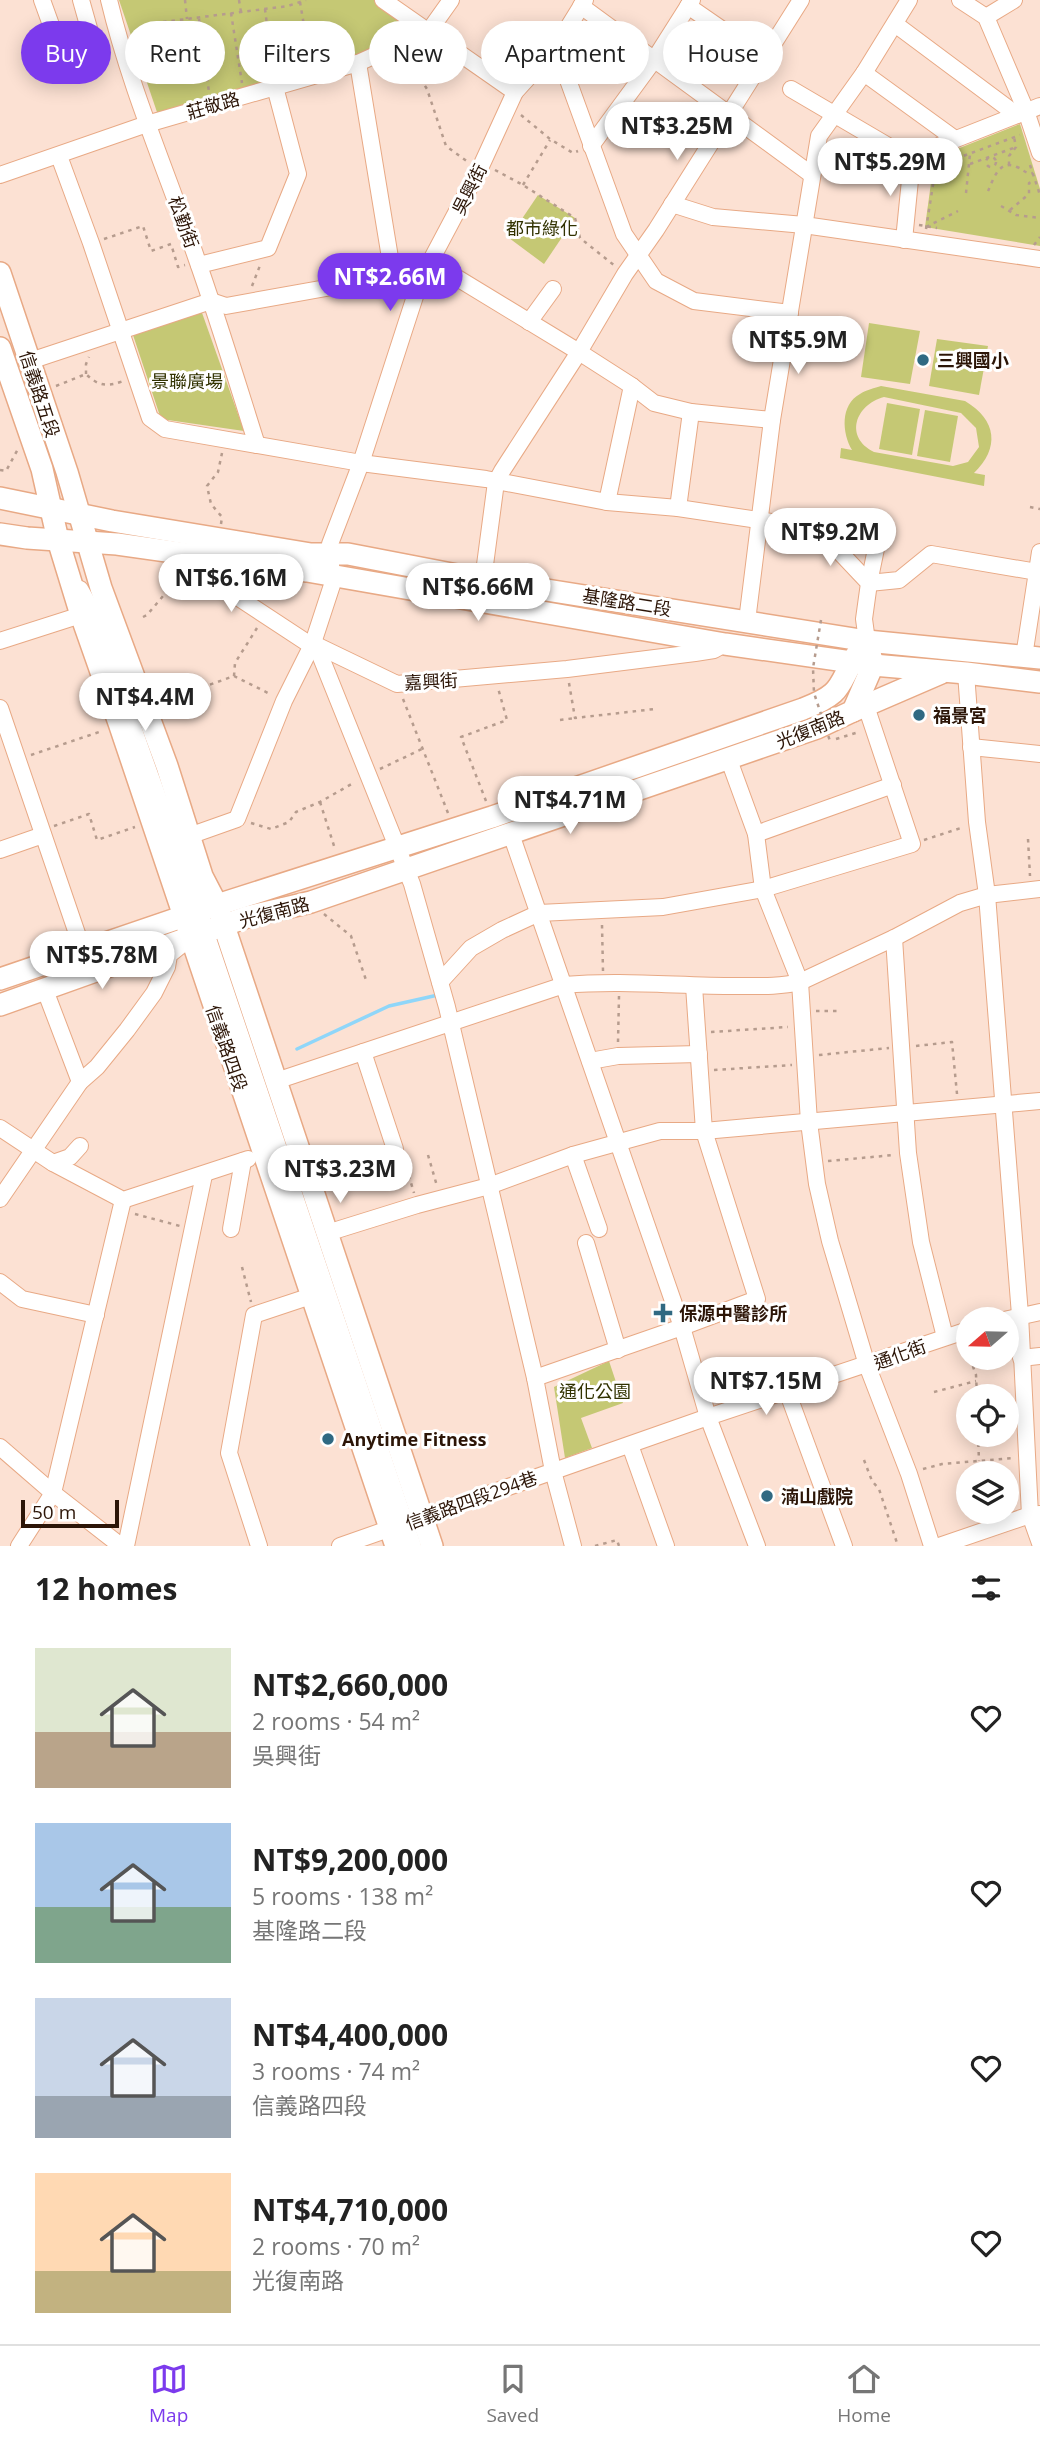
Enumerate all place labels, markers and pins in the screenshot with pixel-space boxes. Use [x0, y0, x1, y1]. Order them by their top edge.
pin: NT$3.25M [605, 102, 749, 162]
pin: NT$5.29M [818, 138, 962, 198]
pin: NT$2.66M [318, 254, 462, 313]
pin: NT$5.9M [733, 316, 863, 376]
place label: 三興國小 [937, 348, 1009, 372]
marker: 三興國小 [915, 352, 931, 368]
pin: NT$9.2M [765, 508, 895, 568]
pin: NT$6.16M [159, 554, 303, 614]
pin: NT$6.66M [406, 564, 550, 623]
pin: NT$4.4M [80, 674, 210, 733]
place label: 福景宮 [933, 703, 987, 727]
marker: 福景宮 [911, 707, 927, 723]
pin: NT$4.71M [498, 776, 642, 836]
pin: NT$5.78M [30, 932, 174, 991]
pin: NT$3.23M [268, 1146, 412, 1205]
place label: 保源中醫診所 [679, 1301, 787, 1325]
marker: 保源中醫診所 [653, 1303, 673, 1323]
pin: NT$7.15M [694, 1358, 838, 1417]
place label: Anytime Fitness [342, 1427, 486, 1451]
marker: Anytime Fitness [320, 1431, 336, 1447]
place label: 湳山戲院 [781, 1484, 853, 1508]
marker: 湳山戲院 [759, 1488, 775, 1504]

